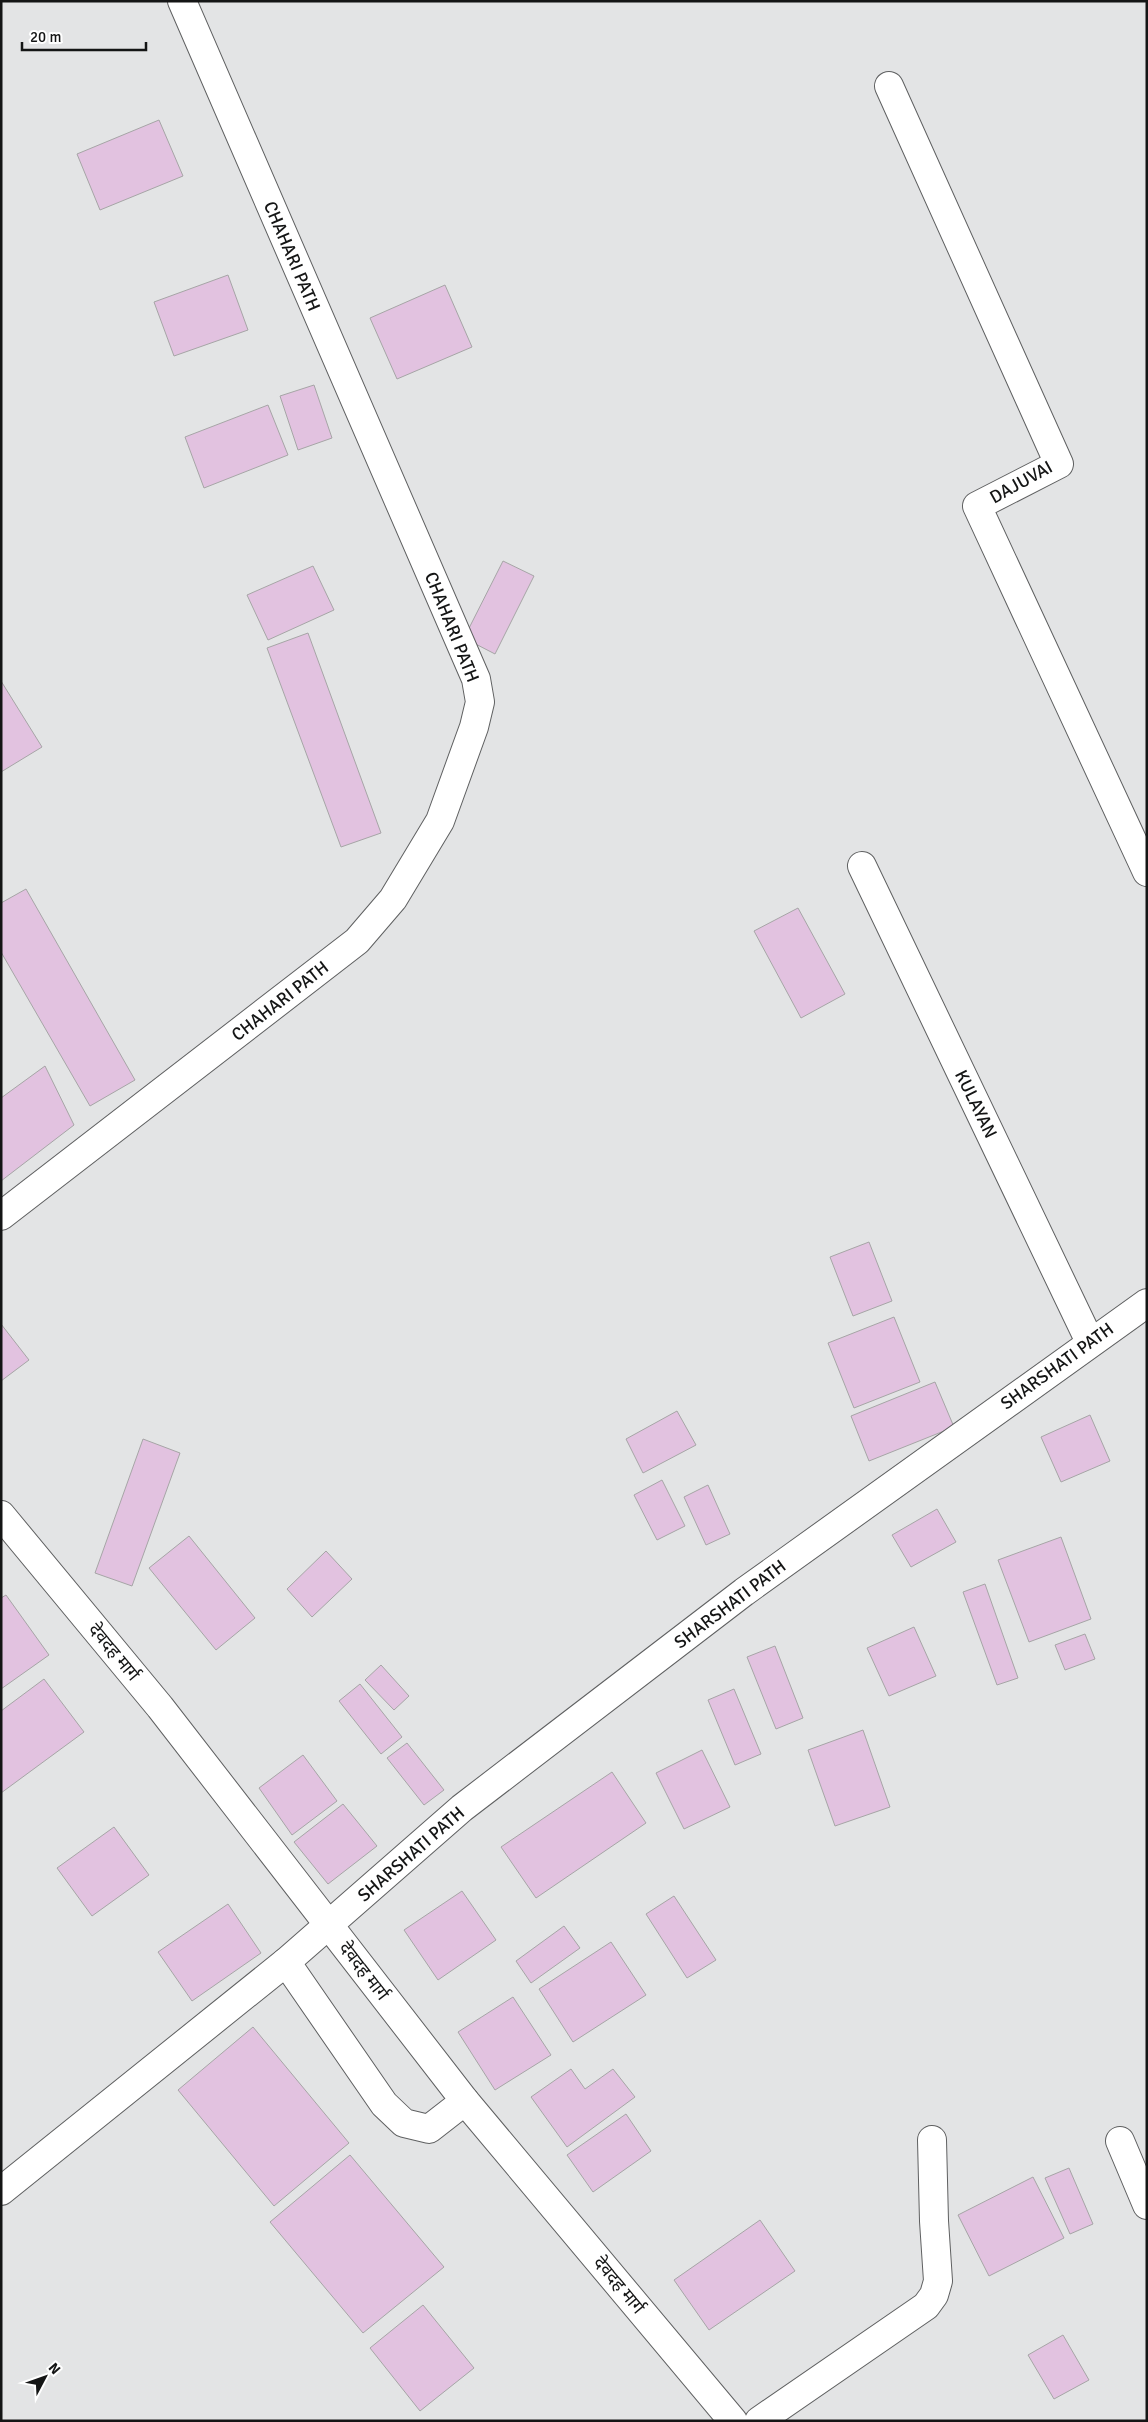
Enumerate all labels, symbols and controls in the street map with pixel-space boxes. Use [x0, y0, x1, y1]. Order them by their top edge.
scale bar [22, 20, 146, 52]
text: 20 m [30, 28, 61, 46]
street label: CHAHARI PATH [259, 198, 325, 314]
street label: DAJUVAI [986, 456, 1056, 508]
street label: CHAHARI PATH [420, 569, 484, 685]
street label: CHAHARI PATH [227, 956, 333, 1046]
street label: KULAYAN [950, 1066, 1002, 1142]
street label: SHARSHATI PATH [996, 1318, 1118, 1414]
street label: SHARSHATI PATH [670, 1555, 790, 1653]
street label: देवदह मार्ग [84, 1619, 145, 1686]
street label: SHARSHATI PATH [353, 1802, 469, 1906]
street label: देवदह मार्ग [334, 1937, 394, 2005]
street label: देवदह मार्ग [589, 2252, 650, 2319]
north arrow [20, 2352, 70, 2402]
text: N [45, 2360, 64, 2378]

